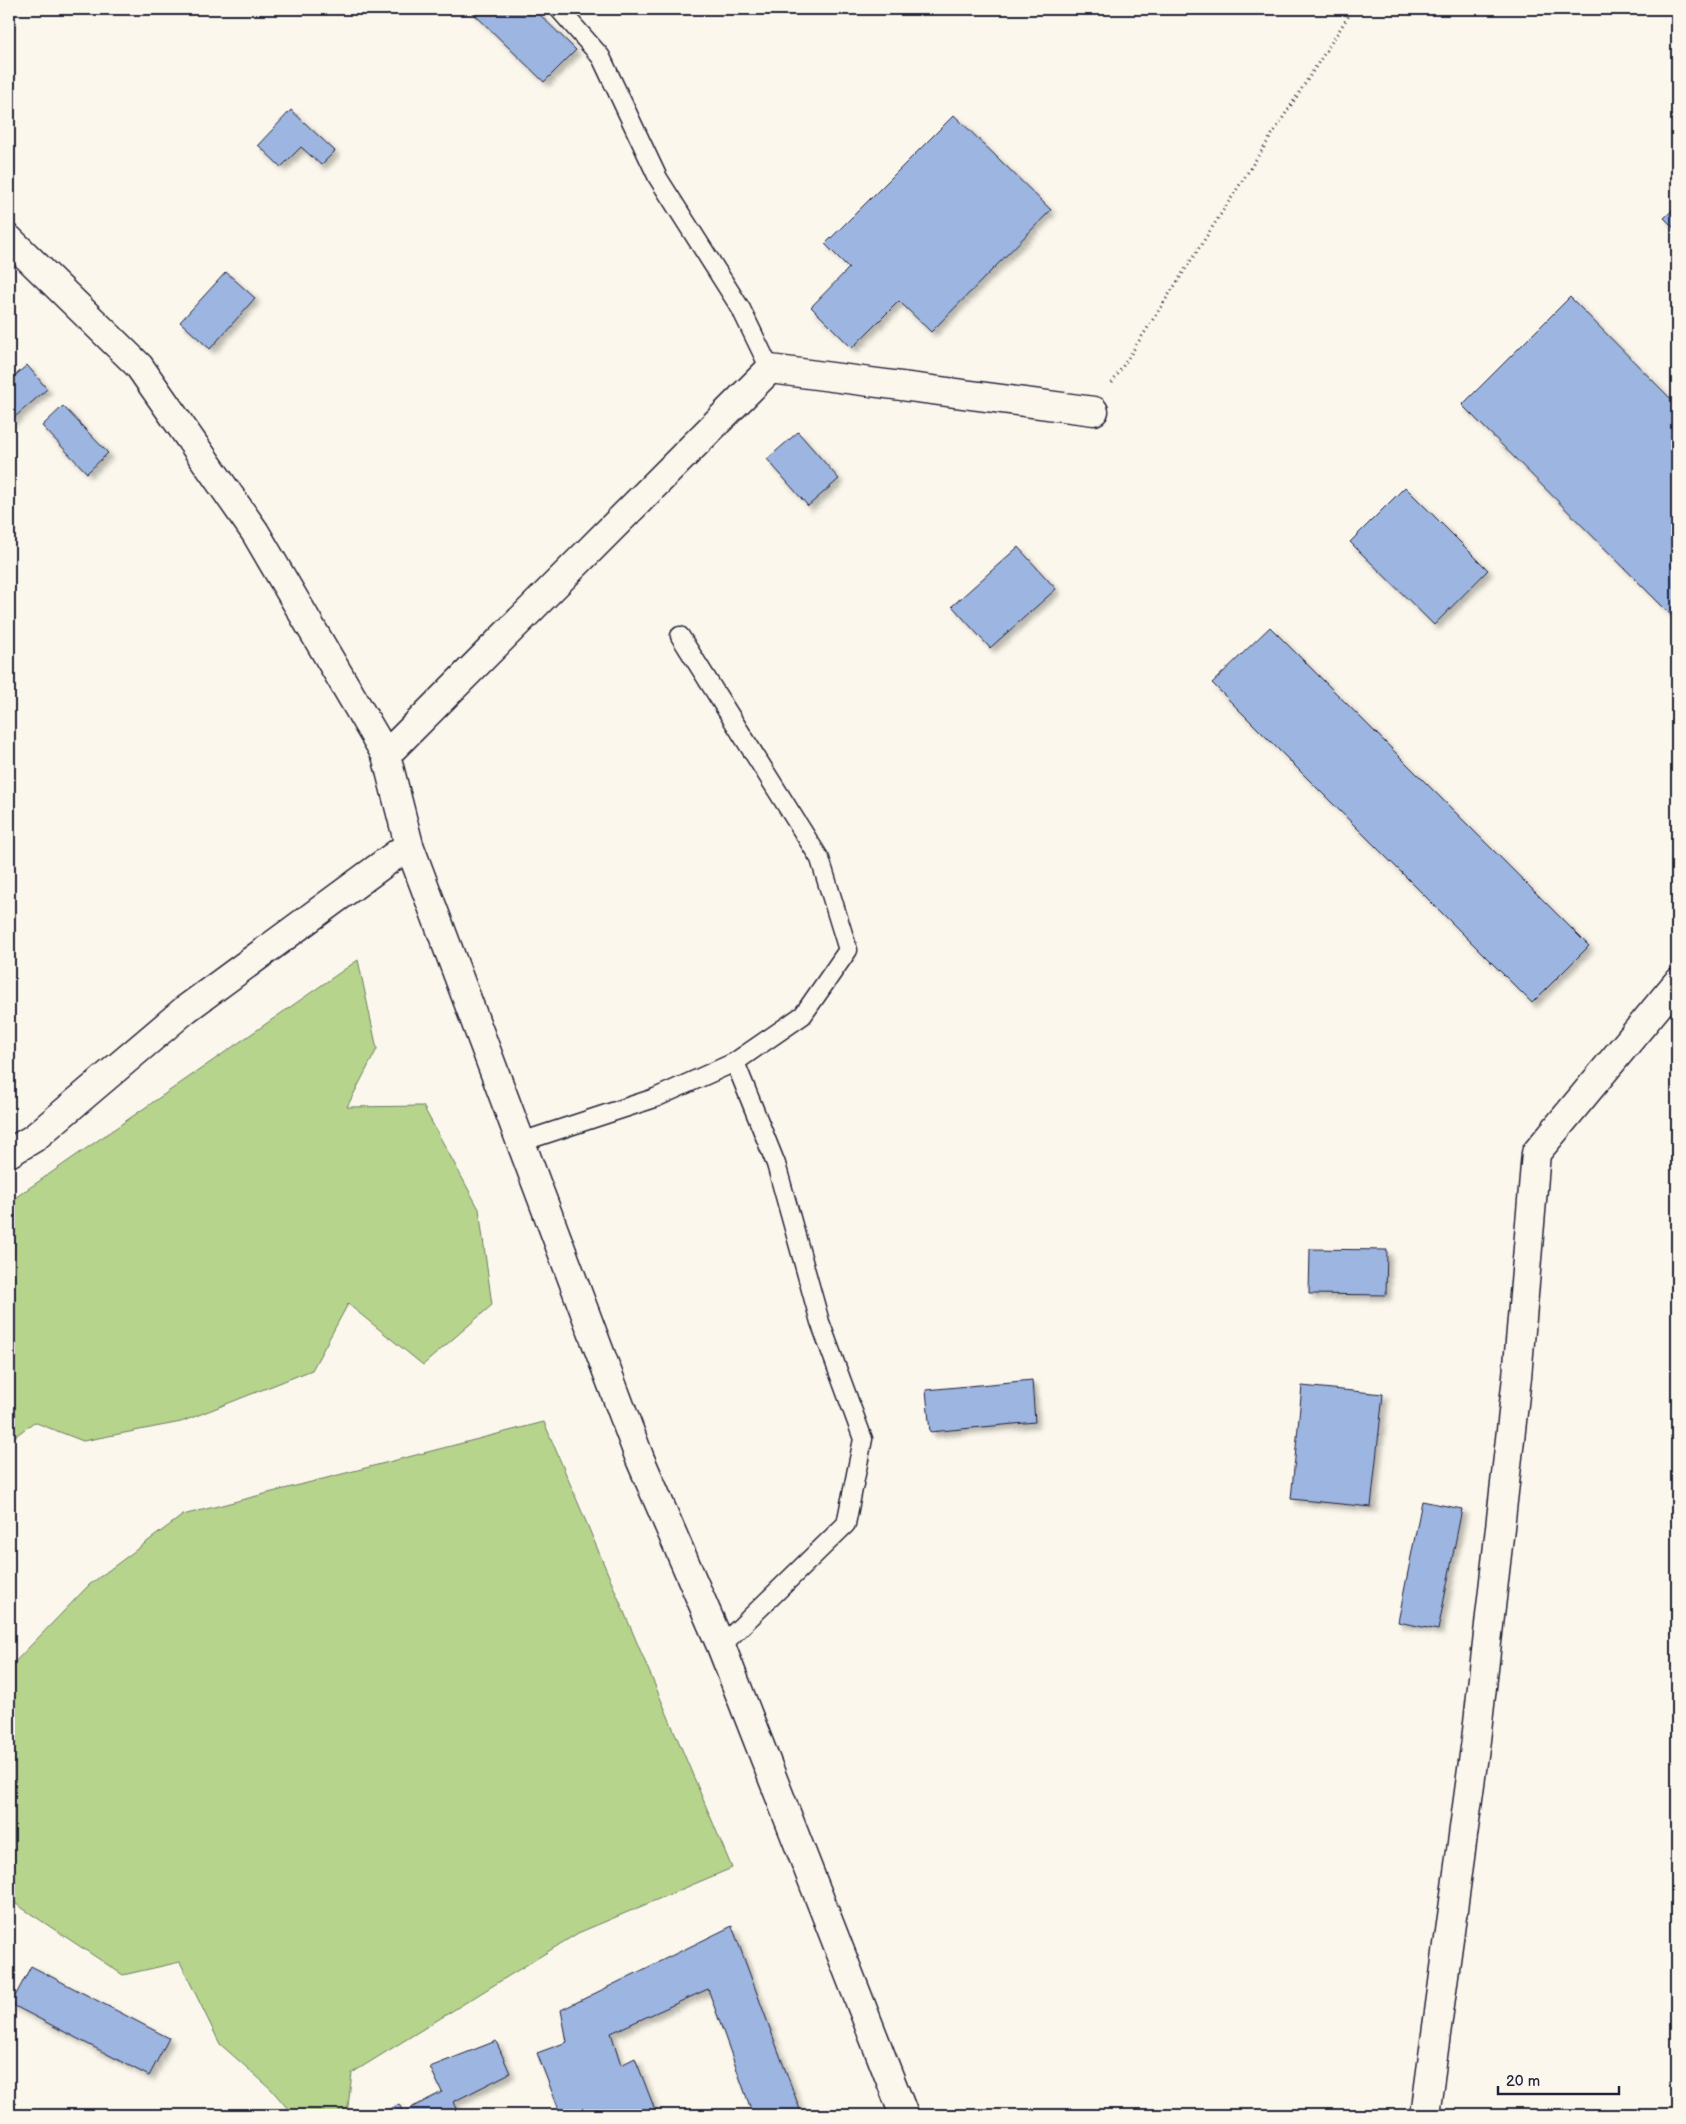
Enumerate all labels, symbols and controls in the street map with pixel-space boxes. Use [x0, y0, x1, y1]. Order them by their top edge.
scale bar [1498, 2064, 1620, 2096]
text: 20 m [1506, 2072, 1540, 2091]

